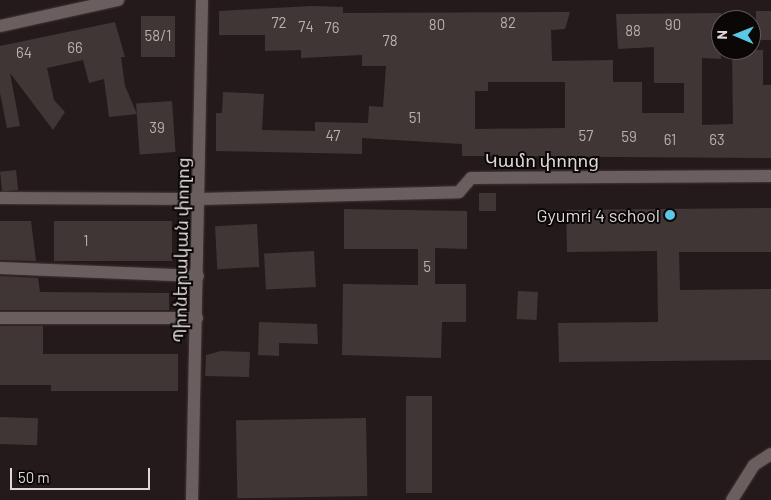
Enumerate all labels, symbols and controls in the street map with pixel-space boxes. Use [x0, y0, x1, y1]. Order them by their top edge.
north arrow [711, 10, 761, 60]
house number: 72 [271, 14, 287, 32]
house number: 82 [500, 14, 516, 32]
house number: 80 [429, 16, 445, 34]
house number: 90 [665, 16, 681, 34]
house number: 74 [298, 18, 314, 36]
house number: 76 [325, 19, 339, 37]
house number: 88 [625, 22, 641, 40]
house number: 58/1 [145, 27, 171, 45]
text: N [713, 30, 730, 40]
house number: 78 [383, 32, 397, 50]
house number: 66 [67, 39, 83, 57]
house number: 64 [16, 44, 32, 62]
house number: 51 [409, 109, 421, 127]
house number: 39 [149, 119, 165, 137]
house number: 47 [326, 127, 340, 145]
house number: 57 [579, 127, 593, 145]
house number: 59 [621, 128, 637, 146]
house number: 61 [664, 131, 676, 149]
house number: 63 [709, 131, 725, 149]
street label: Կամո փողոց [485, 149, 599, 171]
street label: Պիոներական փողոց [169, 157, 193, 343]
place label: Gyumri 4 school [537, 204, 660, 226]
marker: Gyumri 4 school [664, 209, 676, 221]
house number: 1 [83, 232, 89, 250]
house number: 5 [423, 258, 431, 276]
scale bar [12, 458, 152, 490]
text: 50 m [18, 468, 50, 486]

